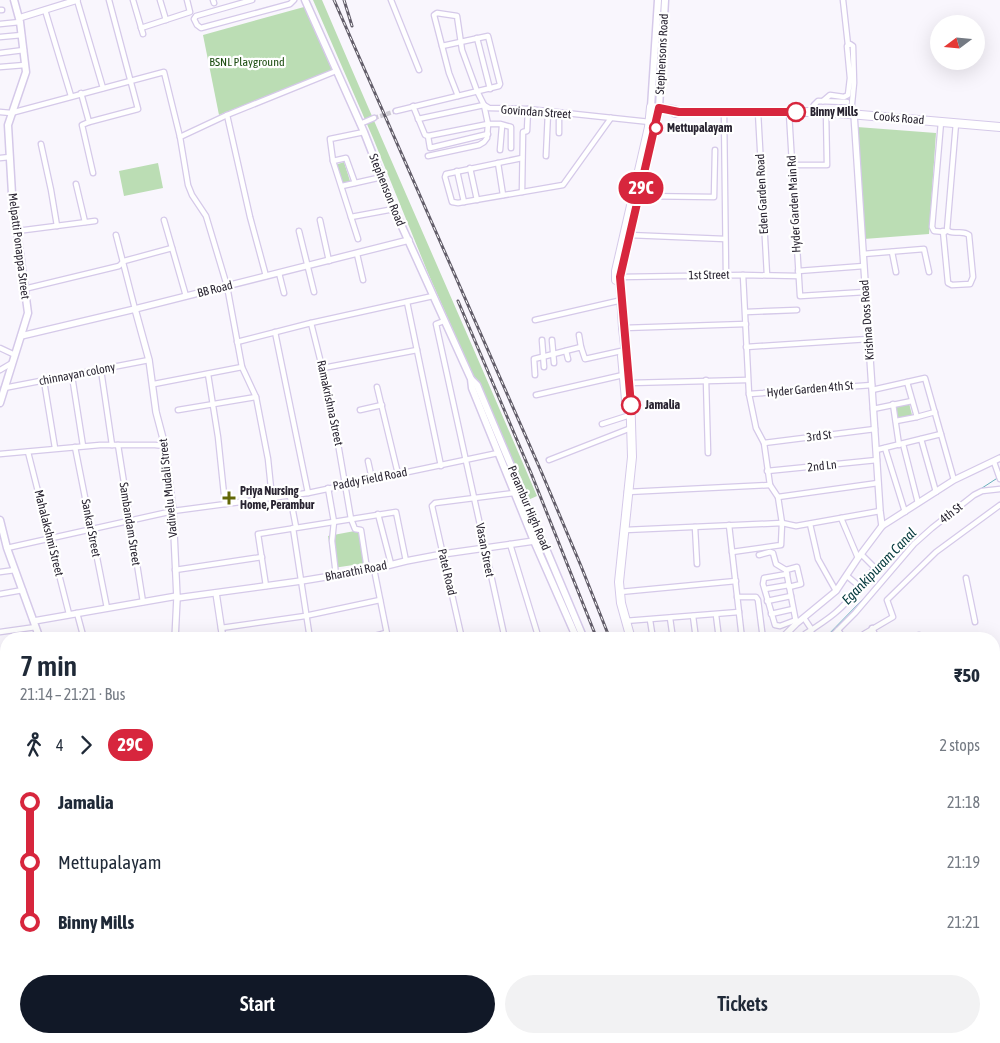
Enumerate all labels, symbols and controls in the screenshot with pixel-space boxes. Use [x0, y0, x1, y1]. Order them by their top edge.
street label: Stephensons Road [653, 13, 671, 95]
north arrow [930, 15, 985, 70]
map controls [930, 15, 985, 70]
park label: BSNL Playground [209, 55, 285, 69]
marker: Binny Mills [786, 102, 806, 122]
street label: Govindan Street [500, 103, 572, 121]
place label: Binny Mills [810, 105, 859, 119]
street label: Cooks Road [873, 109, 925, 127]
marker: Mettupalayam [649, 121, 663, 135]
place label: Mettupalayam [667, 121, 733, 135]
street label: Stephenson Road [366, 152, 408, 228]
street label: Eden Garden Road [753, 153, 771, 235]
street label: Hyder Garden Main Rd [784, 155, 804, 253]
line badge: 29C [612, 172, 670, 204]
text: 29C [628, 177, 654, 198]
street label: Melpatti Ponappa Street [6, 192, 33, 300]
street label: 1st Street [688, 268, 730, 282]
street label: BB Road [196, 278, 234, 300]
street label: Krishna Doss Road [857, 279, 877, 361]
street label: Ramakrishna Street [314, 359, 346, 447]
street label: chinnayan colony [38, 360, 117, 388]
street label: Hyder Garden 4th St [766, 378, 855, 400]
marker: Jamalia [621, 395, 641, 415]
place label: Jamalia [644, 398, 681, 412]
street label: 3rd St [806, 427, 833, 444]
street label: Vadivelu Mudali Street [156, 437, 180, 538]
street label: 2nd Ln [807, 458, 837, 474]
street label: Perambur High Road [505, 464, 553, 552]
street label: Paddy Field Road [332, 465, 408, 493]
street label: Sambandam Street [116, 481, 144, 567]
place label: Priya Nursing Home, Perambur [240, 484, 315, 512]
street label: Mahalakshmi Street [32, 488, 67, 578]
marker: Priya Nursing Home, Perambur [222, 491, 236, 505]
street label: Sankar Street [79, 498, 104, 559]
street label: 4th St [937, 499, 966, 526]
street label: Vasan Street [473, 522, 497, 579]
water label: Egankipuram Canal [839, 524, 920, 608]
street label: Patel Road [435, 547, 459, 597]
street label: Bharathi Road [324, 558, 388, 584]
text: 7 min [20, 650, 77, 682]
text: ₹50 [954, 664, 980, 686]
text: 21:14 – 21:21 · Bus [20, 685, 125, 703]
icon: walk [20, 731, 48, 759]
icon: forward [72, 731, 100, 759]
text: 29C [118, 734, 143, 755]
text: 4 [56, 736, 64, 754]
text: 2 stops [939, 736, 980, 754]
text: Jamalia [58, 791, 114, 813]
text: 21:18 [947, 793, 980, 811]
text: Mettupalayam [58, 851, 161, 873]
text: 21:19 [947, 853, 980, 871]
text: Binny Mills [58, 911, 134, 933]
text: 21:21 [947, 913, 980, 931]
button: Start [20, 975, 495, 1033]
button: Tickets [505, 975, 980, 1033]

